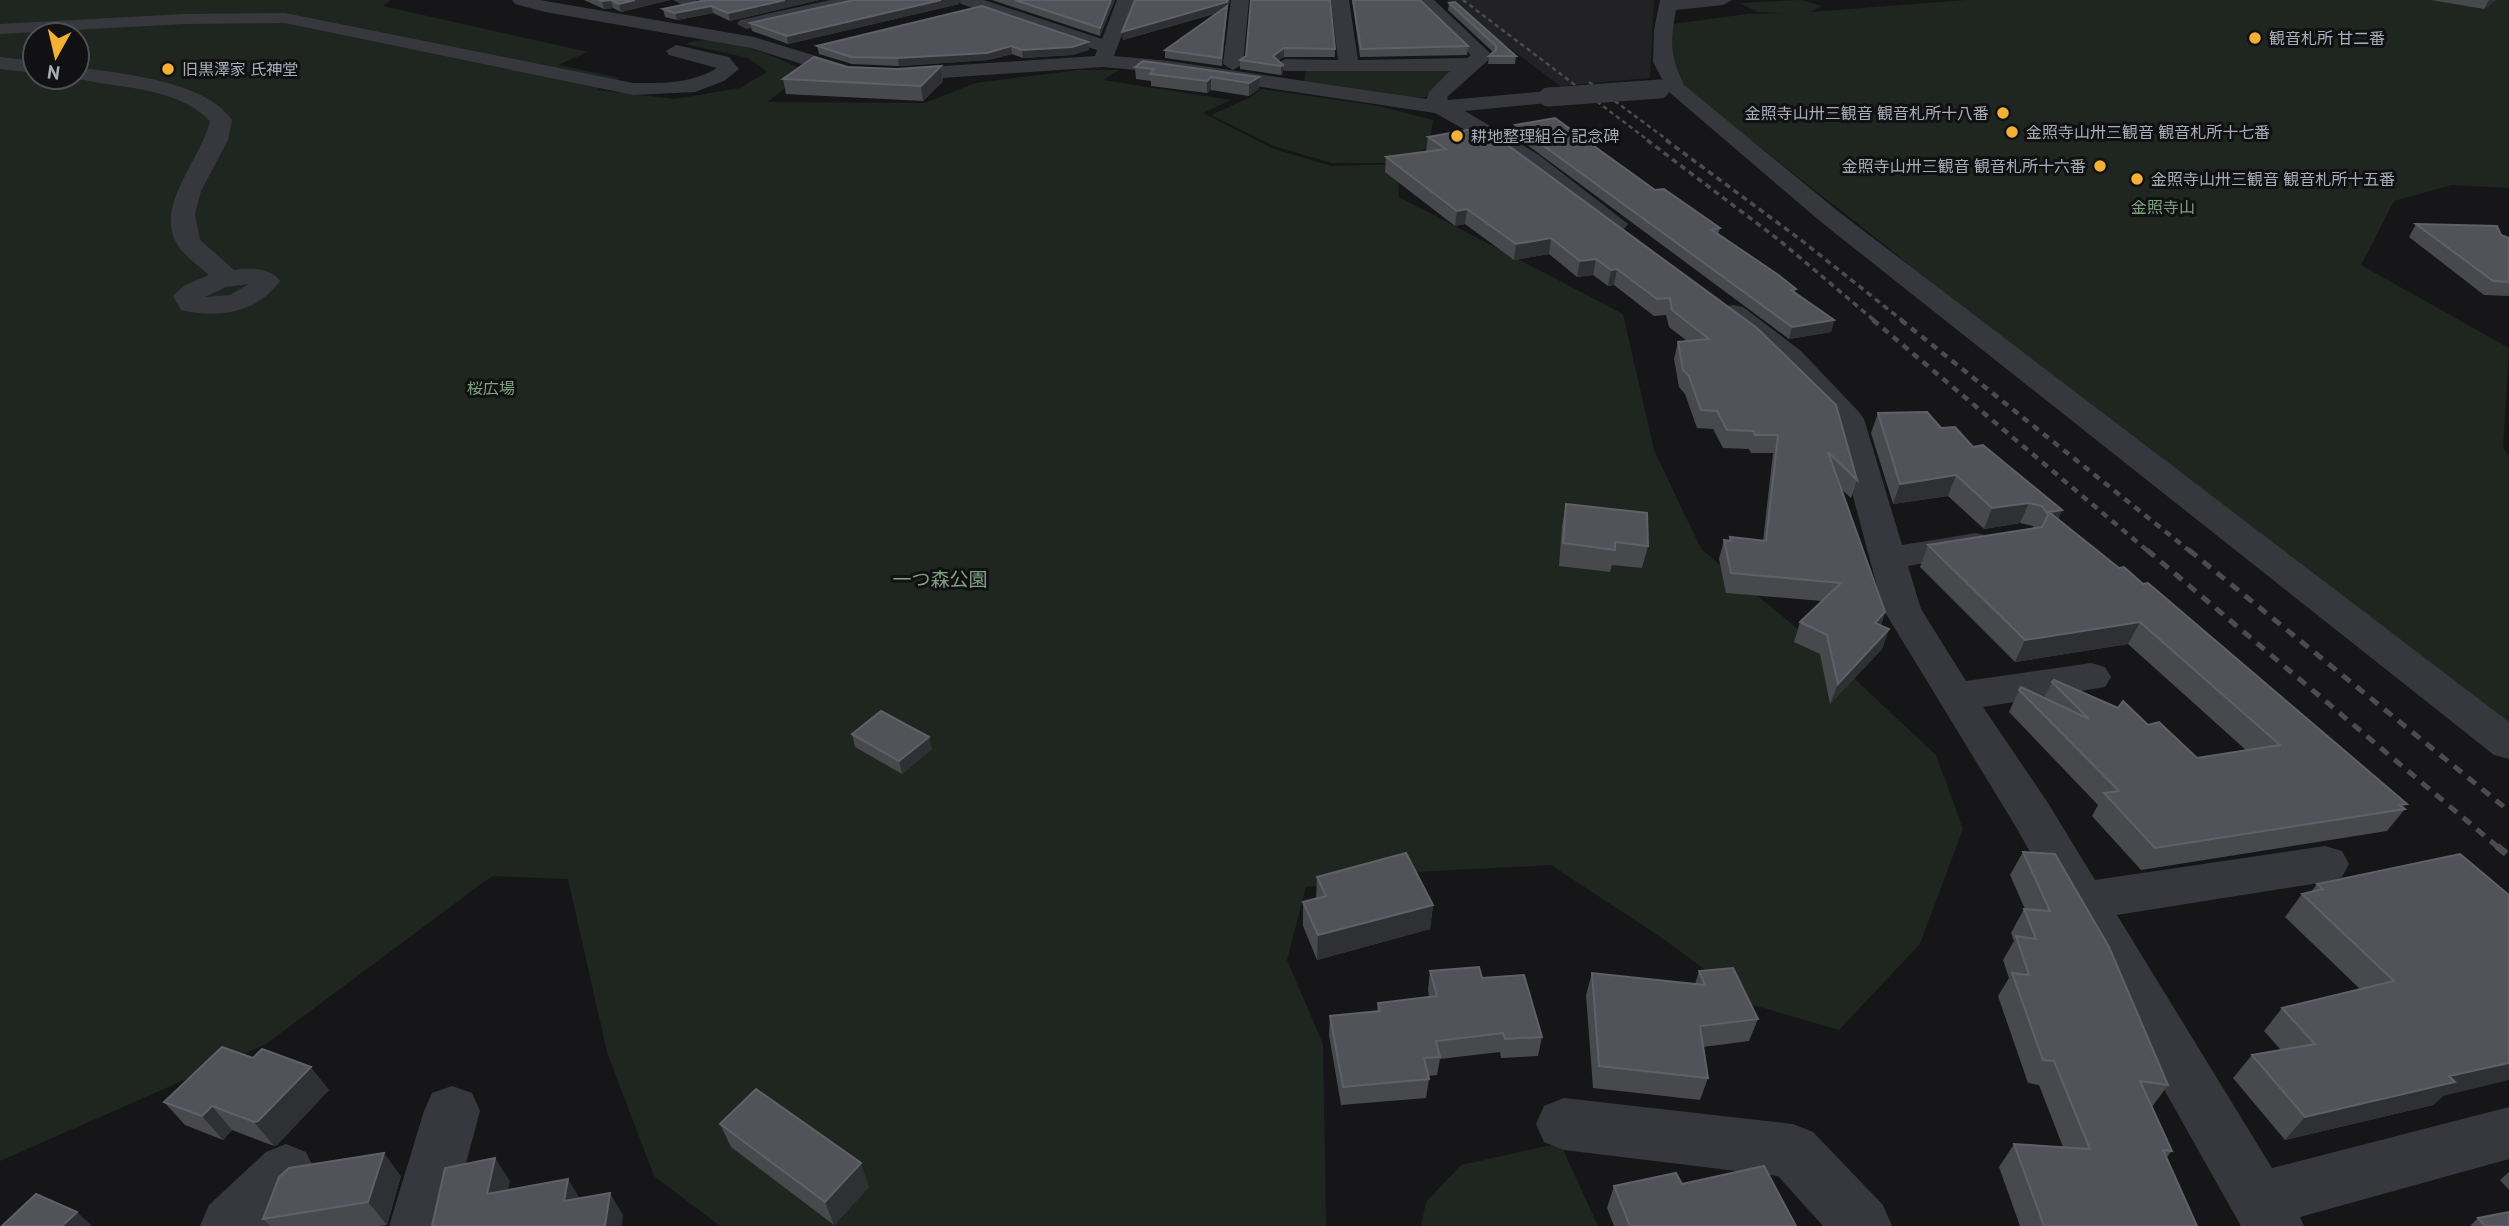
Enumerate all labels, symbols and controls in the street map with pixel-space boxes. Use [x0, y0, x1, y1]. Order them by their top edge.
north arrow [21, 21, 91, 91]
place label: 観音札所 甘二番 [2269, 28, 2385, 48]
marker: 観音札所 甘二番 [2247, 30, 2263, 46]
place label: 旧黒澤家 氏神堂 [182, 59, 298, 79]
text: N [46, 60, 61, 86]
marker: 旧黒澤家 氏神堂 [160, 61, 176, 77]
place label: 金照寺山卅三観音 観音札所十八番 [1745, 103, 1989, 123]
marker: 金照寺山卅三観音 観音札所十八番 [1995, 105, 2011, 121]
place label: 金照寺山卅三観音 観音札所十七番 [2026, 122, 2270, 142]
marker: 金照寺山卅三観音 観音札所十七番 [2004, 124, 2020, 140]
place label: 耕地整理組合 記念碑 [1471, 126, 1619, 146]
marker: 耕地整理組合 記念碑 [1449, 128, 1465, 144]
place label: 金照寺山卅三観音 観音札所十六番 [1842, 156, 2086, 176]
marker: 金照寺山卅三観音 観音札所十六番 [2092, 158, 2108, 174]
place label: 金照寺山卅三観音 観音札所十五番 [2151, 169, 2395, 189]
marker: 金照寺山卅三観音 観音札所十五番 [2129, 171, 2145, 187]
park label: 金照寺山 [2131, 197, 2195, 217]
park label: 桜広場 [467, 378, 515, 398]
park label: 一つ森公園 [892, 567, 988, 591]

